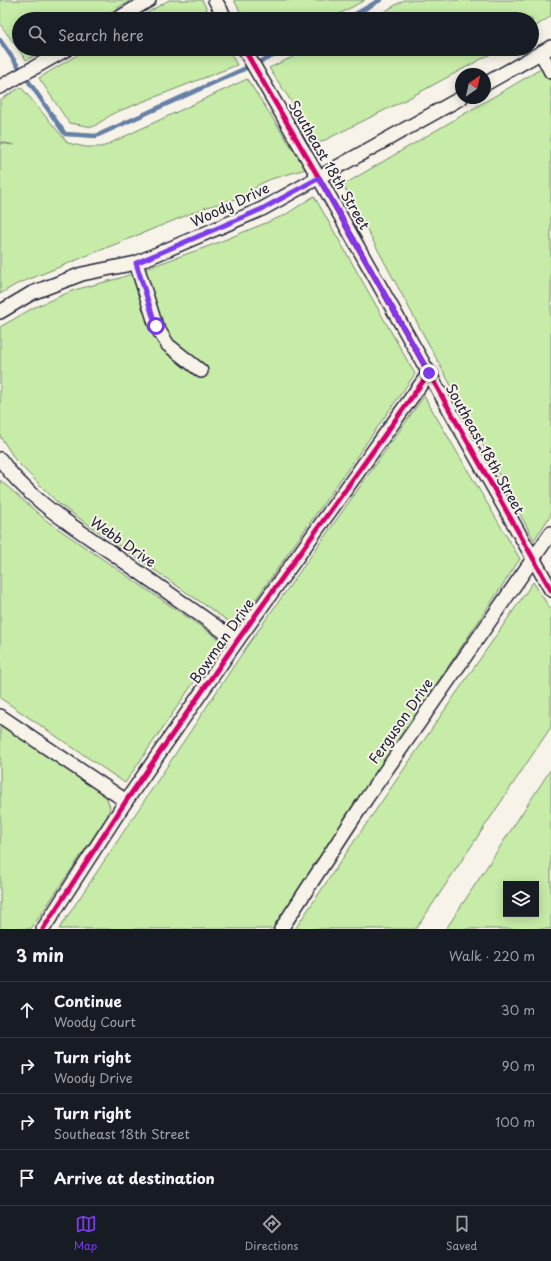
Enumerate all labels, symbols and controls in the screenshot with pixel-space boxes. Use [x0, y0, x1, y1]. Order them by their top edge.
search box [12, 12, 539, 56]
icon: search [26, 23, 48, 45]
text: Search here [58, 23, 144, 46]
north arrow [455, 68, 491, 104]
street label: Southeast 18th Street [284, 96, 375, 234]
street label: Woody Drive [187, 177, 273, 232]
route start [147, 317, 165, 335]
route end [420, 364, 438, 382]
street label: Southeast 18th Street [441, 380, 530, 518]
street label: Webb Drive [86, 511, 160, 572]
street label: Bowman Drive [184, 594, 259, 688]
street label: Ferguson Drive [363, 674, 438, 768]
map controls [503, 881, 539, 917]
button: layers [503, 881, 539, 917]
text: 3 min [16, 942, 64, 968]
text: Walk · 220 m [449, 946, 535, 965]
text: Continue [54, 989, 122, 1012]
icon: ahead [16, 999, 38, 1021]
text: 30 m [501, 1000, 535, 1019]
text: Woody Court [54, 1012, 136, 1031]
text: Turn right [54, 1045, 131, 1068]
icon: right [16, 1055, 38, 1077]
text: 90 m [502, 1056, 535, 1075]
text: Woody Drive [54, 1068, 133, 1087]
text: Turn right [54, 1101, 131, 1124]
icon: right [16, 1111, 38, 1133]
text: 100 m [495, 1112, 535, 1131]
text: Southeast 18th Street [54, 1124, 190, 1143]
text: Arrive at destination [54, 1166, 215, 1189]
icon: arrive [16, 1167, 38, 1189]
tab: Map [74, 1213, 97, 1254]
tab: Directions [245, 1213, 298, 1254]
tab: Saved [446, 1213, 477, 1254]

